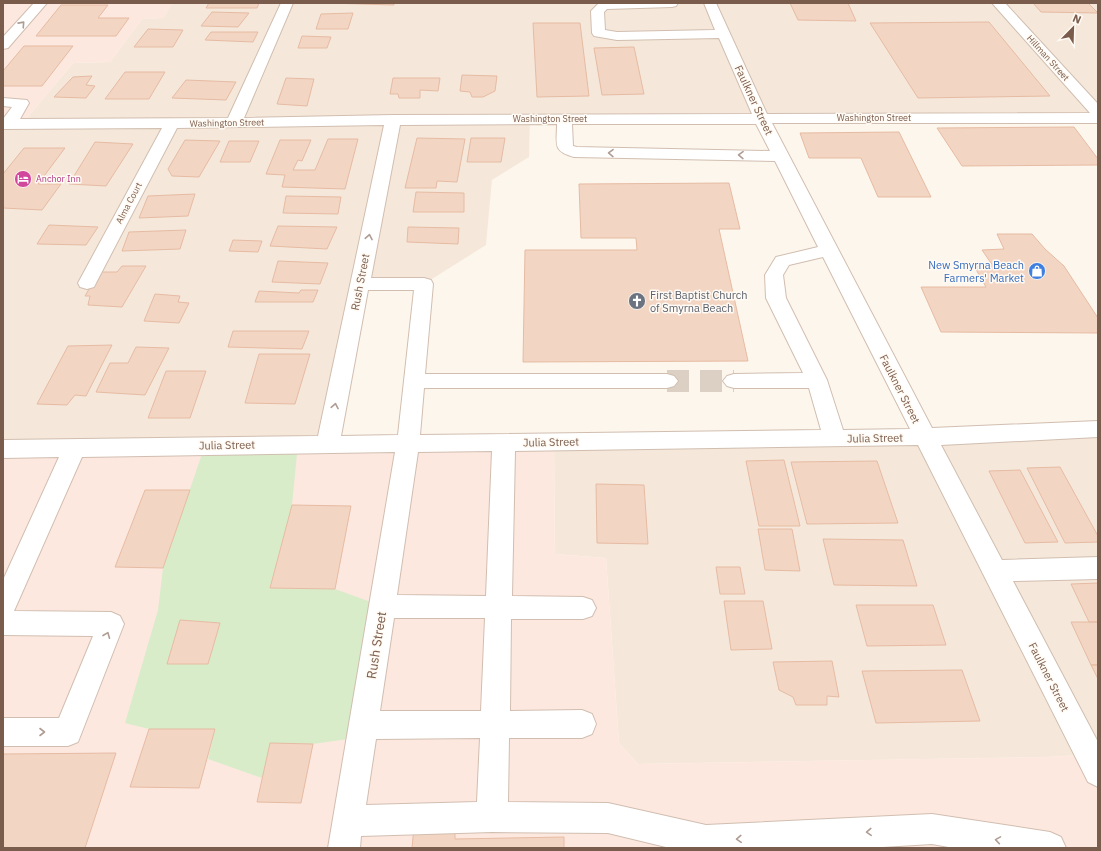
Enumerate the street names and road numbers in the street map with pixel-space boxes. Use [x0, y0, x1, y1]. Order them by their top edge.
street label: Hillman Street [1025, 32, 1072, 83]
street label: Faulkner Street [732, 63, 776, 137]
street label: Washington Street [837, 112, 911, 123]
street label: Washington Street [513, 113, 587, 124]
street label: Washington Street [190, 116, 264, 129]
street label: Alma Court [113, 180, 144, 225]
street label: Rush Street [348, 252, 372, 312]
street label: Faulkner Street [877, 352, 923, 426]
street label: Julia Street [847, 431, 903, 445]
street label: Julia Street [523, 435, 579, 449]
street label: Julia Street [199, 438, 255, 452]
street label: Rush Street [363, 610, 390, 680]
street label: Faulkner Street [1026, 640, 1072, 714]

